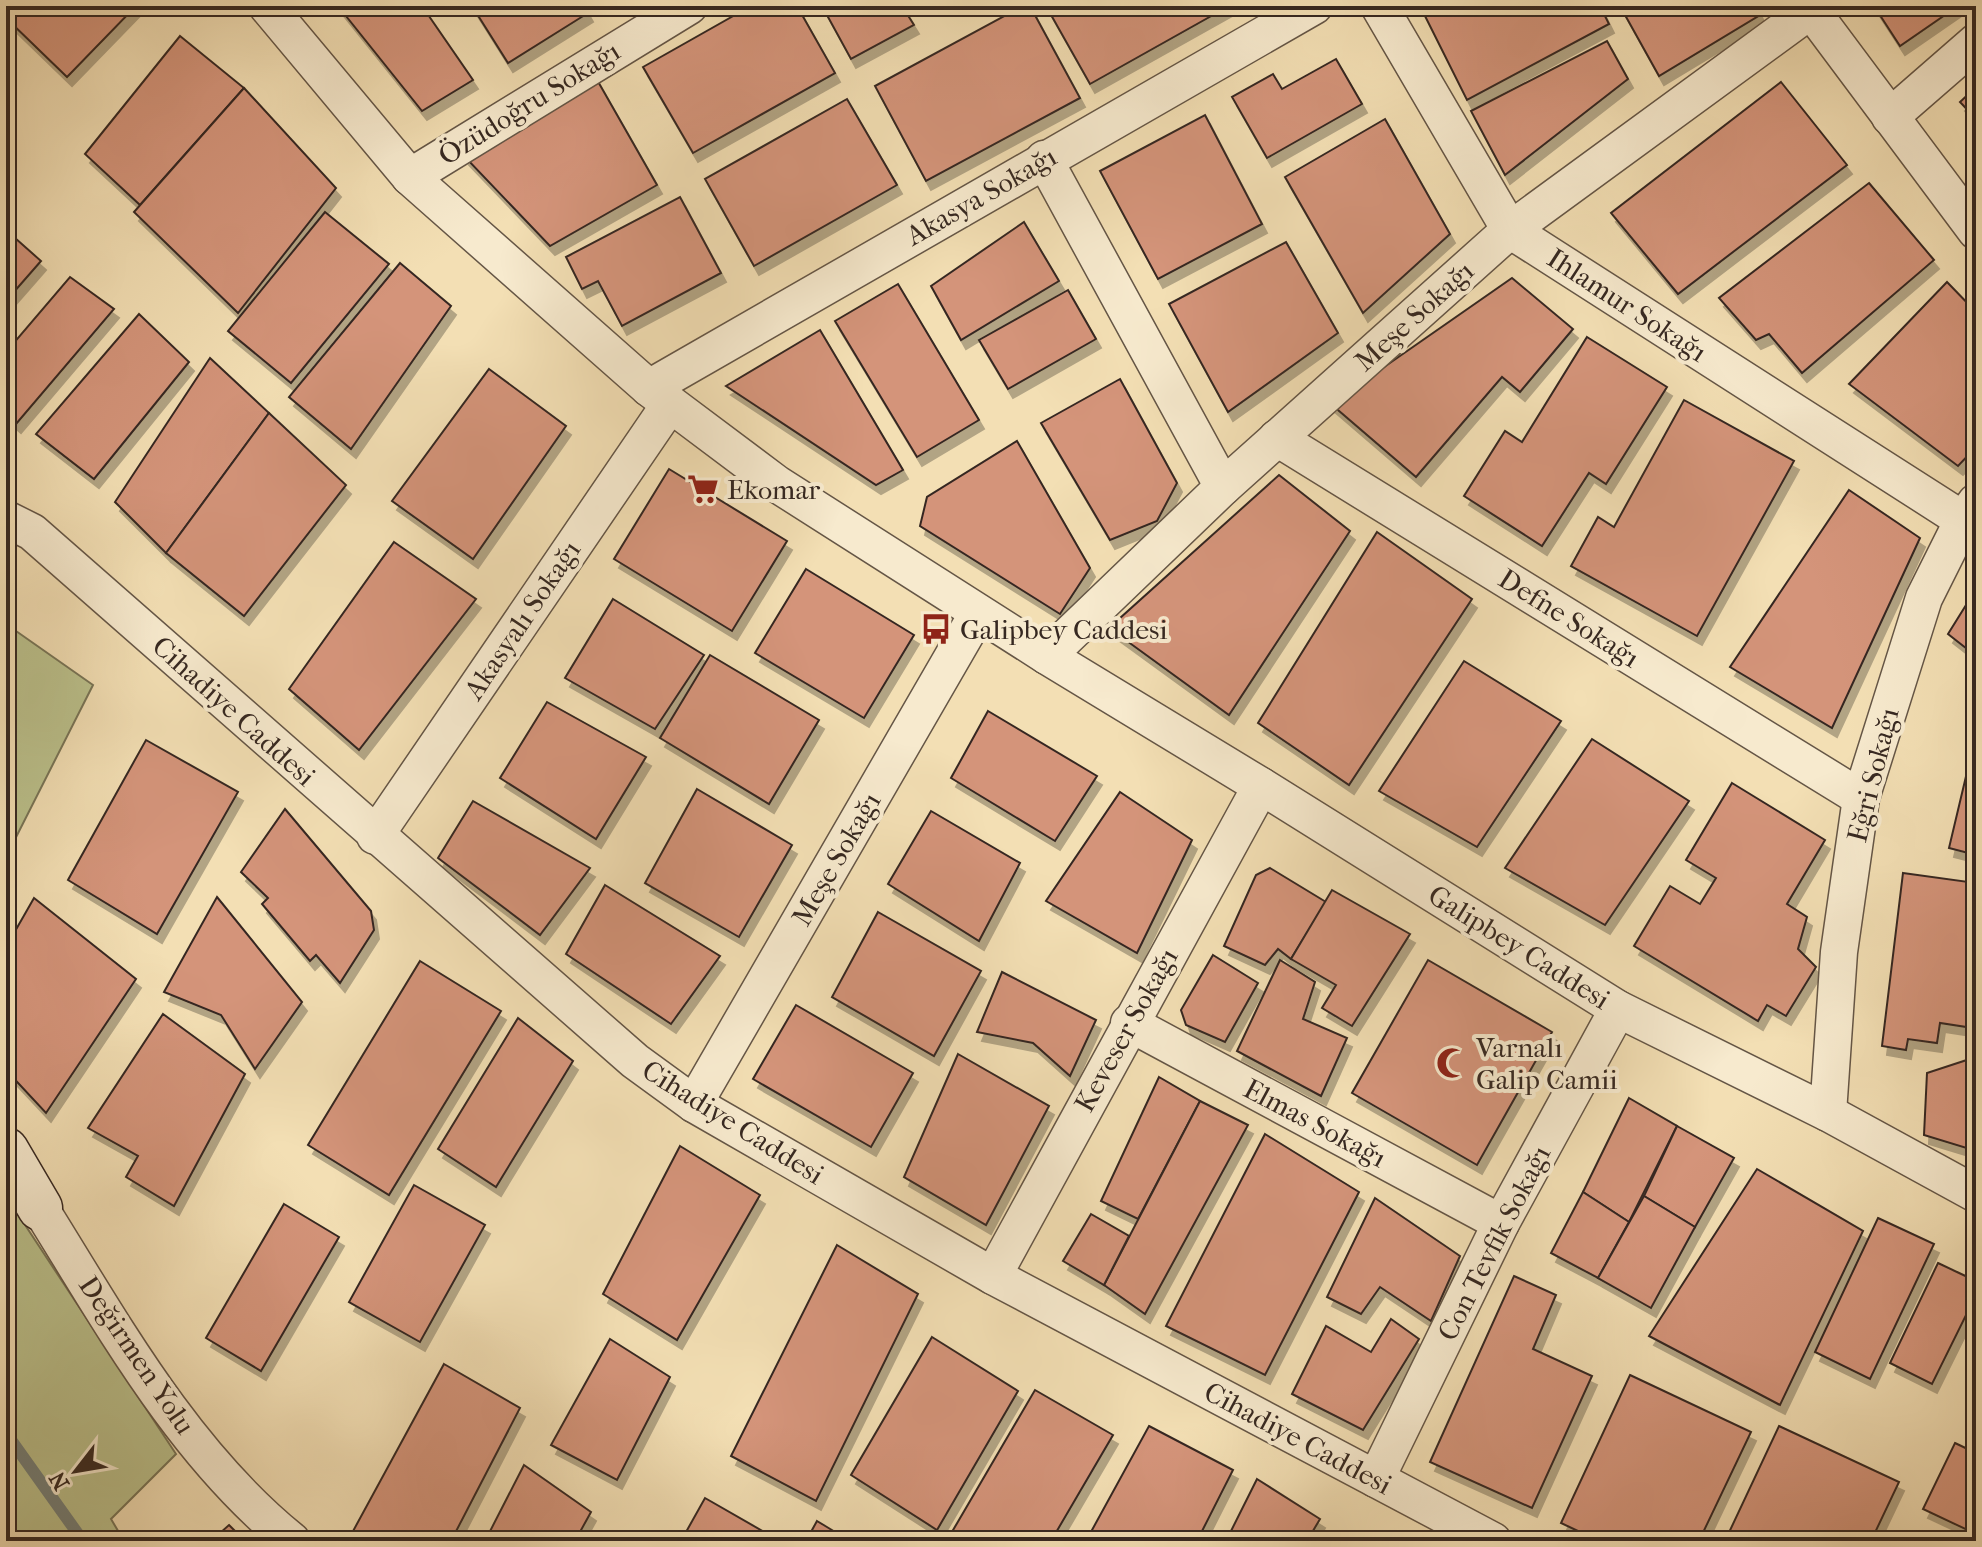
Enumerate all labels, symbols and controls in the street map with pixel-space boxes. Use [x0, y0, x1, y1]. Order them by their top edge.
street label: Özüdoğru Sokağı [432, 34, 626, 172]
street label: Akasya Sokağı [899, 140, 1062, 253]
street label: Ihlamur Sokağı [1541, 241, 1713, 369]
street label: Meşe Sokağı [1348, 254, 1480, 378]
supermarket icon: Ekomar [686, 472, 720, 506]
place label: Ekomar [727, 473, 820, 506]
street label: Akasyalı Sokağı [456, 534, 587, 706]
street label: Defne Sokağı [1493, 562, 1645, 674]
bus stop icon: Galipbey Caddesi [919, 612, 953, 646]
place label: Galipbey Caddesi [960, 613, 1168, 646]
street label: Cihadiye Caddesi [146, 629, 322, 793]
street label: Eğri Sokağı [1840, 704, 1906, 846]
street label: Meşe Sokağı [785, 787, 887, 931]
street label: Galipbey Caddesi [1422, 878, 1616, 1016]
street label: Keveser Sokağı [1067, 942, 1185, 1118]
place label: Varnalı Galip Camii [1475, 1031, 1618, 1096]
mosque icon: Varnalı Galip Camii [1435, 1046, 1469, 1080]
street label: Cihadiye Caddesi [636, 1053, 830, 1191]
street label: Elmas Sokağı [1238, 1072, 1392, 1174]
street label: Con Tevfik Sokağı [1431, 1140, 1557, 1346]
street label: Değirmen Yolu [72, 1270, 202, 1440]
street label: Cihadiye Caddesi [1199, 1375, 1397, 1501]
north arrow [36, 1431, 116, 1511]
text: N [44, 1467, 75, 1495]

